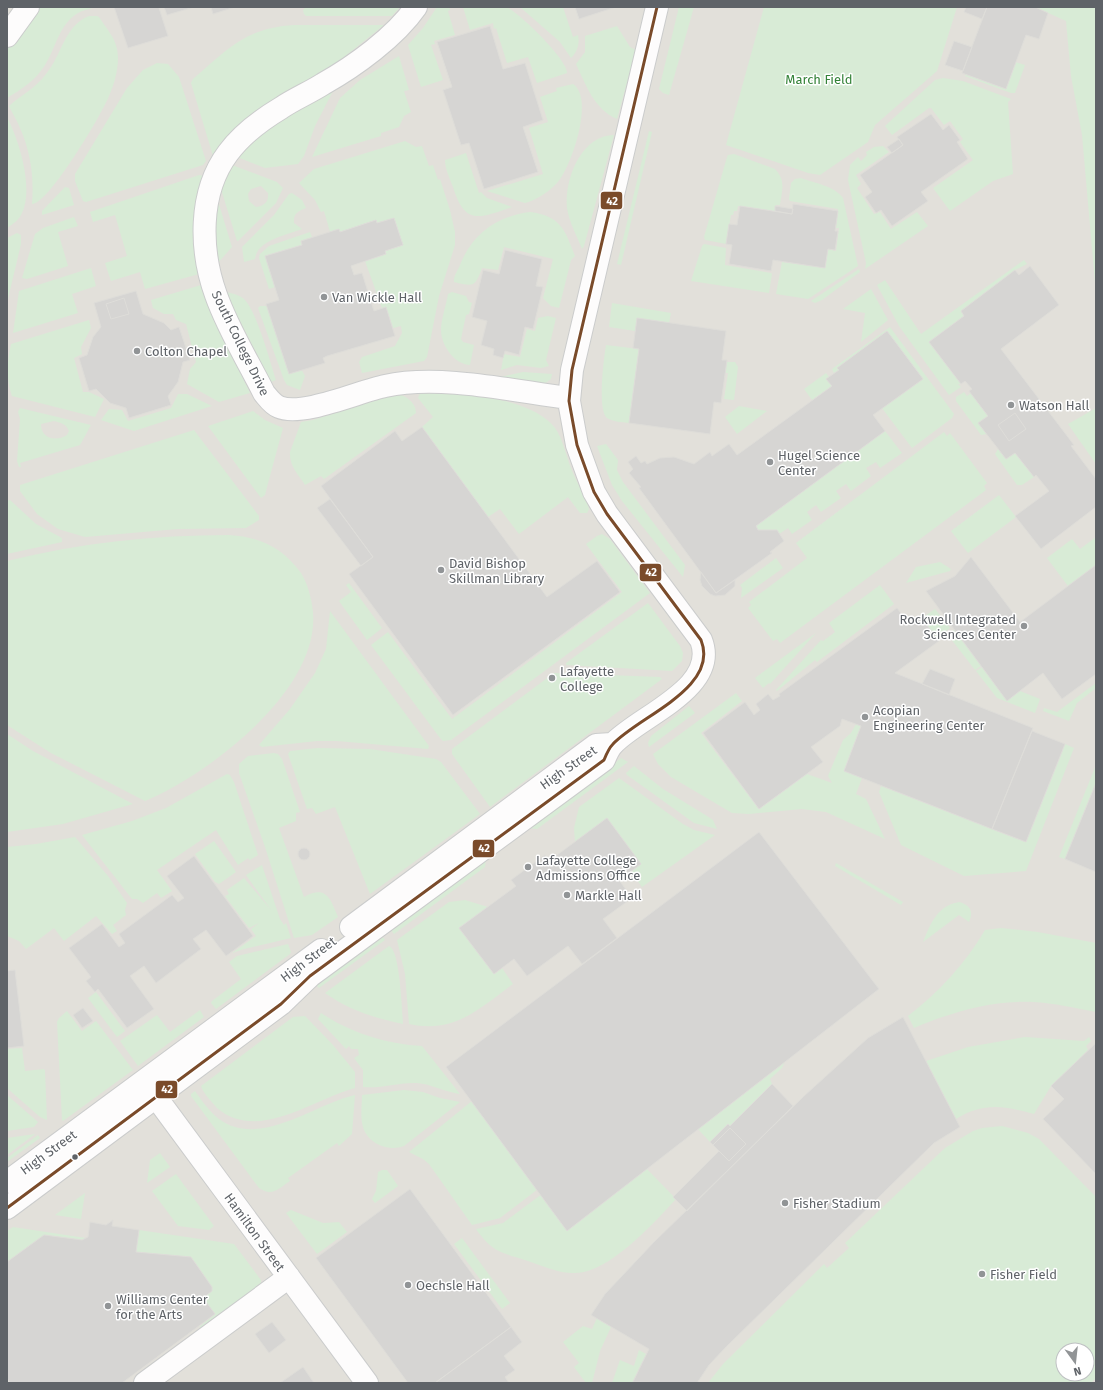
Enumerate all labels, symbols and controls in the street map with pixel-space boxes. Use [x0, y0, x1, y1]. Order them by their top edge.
park label: March Field [785, 72, 853, 87]
line badge: 42 [600, 191, 623, 210]
text: 42 [606, 195, 618, 208]
street label: South College Drive [209, 288, 272, 398]
place label: Van Wickle Hall [332, 290, 422, 305]
marker: Van Wickle Hall [319, 292, 329, 302]
place label: Colton Chapel [145, 344, 227, 359]
marker: Colton Chapel [132, 346, 142, 356]
place label: Watson Hall [1019, 398, 1089, 413]
marker: Watson Hall [1006, 400, 1016, 410]
place label: Hugel Science Center [778, 448, 860, 478]
marker: Hugel Science Center [765, 457, 775, 467]
place label: David Bishop Skillman Library [449, 556, 545, 586]
line badge: 42 [639, 563, 662, 582]
marker: David Bishop Skillman Library [436, 565, 446, 575]
text: 42 [645, 566, 657, 579]
place label: Rockwell Integrated Sciences Center [900, 612, 1016, 642]
marker: Rockwell Integrated Sciences Center [1019, 621, 1029, 631]
place label: Lafayette College [560, 664, 614, 694]
marker: Lafayette College [547, 673, 557, 683]
place label: Acopian Engineering Center [873, 703, 985, 733]
marker: Acopian Engineering Center [860, 712, 870, 722]
street label: High Street [537, 742, 600, 792]
line badge: 42 [472, 839, 495, 858]
text: 42 [478, 842, 490, 855]
place label: Lafayette College Admissions Office [536, 853, 640, 883]
marker: Lafayette College Admissions Office [523, 862, 533, 872]
place label: Markle Hall [575, 888, 642, 903]
marker: Markle Hall [562, 890, 572, 900]
street label: High Street [278, 933, 339, 985]
line badge: 42 [155, 1080, 178, 1099]
text: 42 [161, 1083, 173, 1096]
street label: High Street [17, 1127, 79, 1178]
unlabelled marker [70, 1152, 80, 1162]
street label: Hamilton Street [221, 1190, 288, 1275]
place label: Fisher Stadium [793, 1196, 881, 1211]
marker: Fisher Stadium [780, 1198, 790, 1208]
place label: Fisher Field [990, 1267, 1057, 1282]
marker: Fisher Field [977, 1269, 987, 1279]
place label: Oechsle Hall [416, 1278, 490, 1293]
marker: Oechsle Hall [403, 1280, 413, 1290]
place label: Williams Center for the Arts [116, 1292, 208, 1322]
marker: Williams Center for the Arts [103, 1301, 113, 1311]
north arrow [1055, 1342, 1095, 1382]
text: N [1072, 1364, 1083, 1378]

